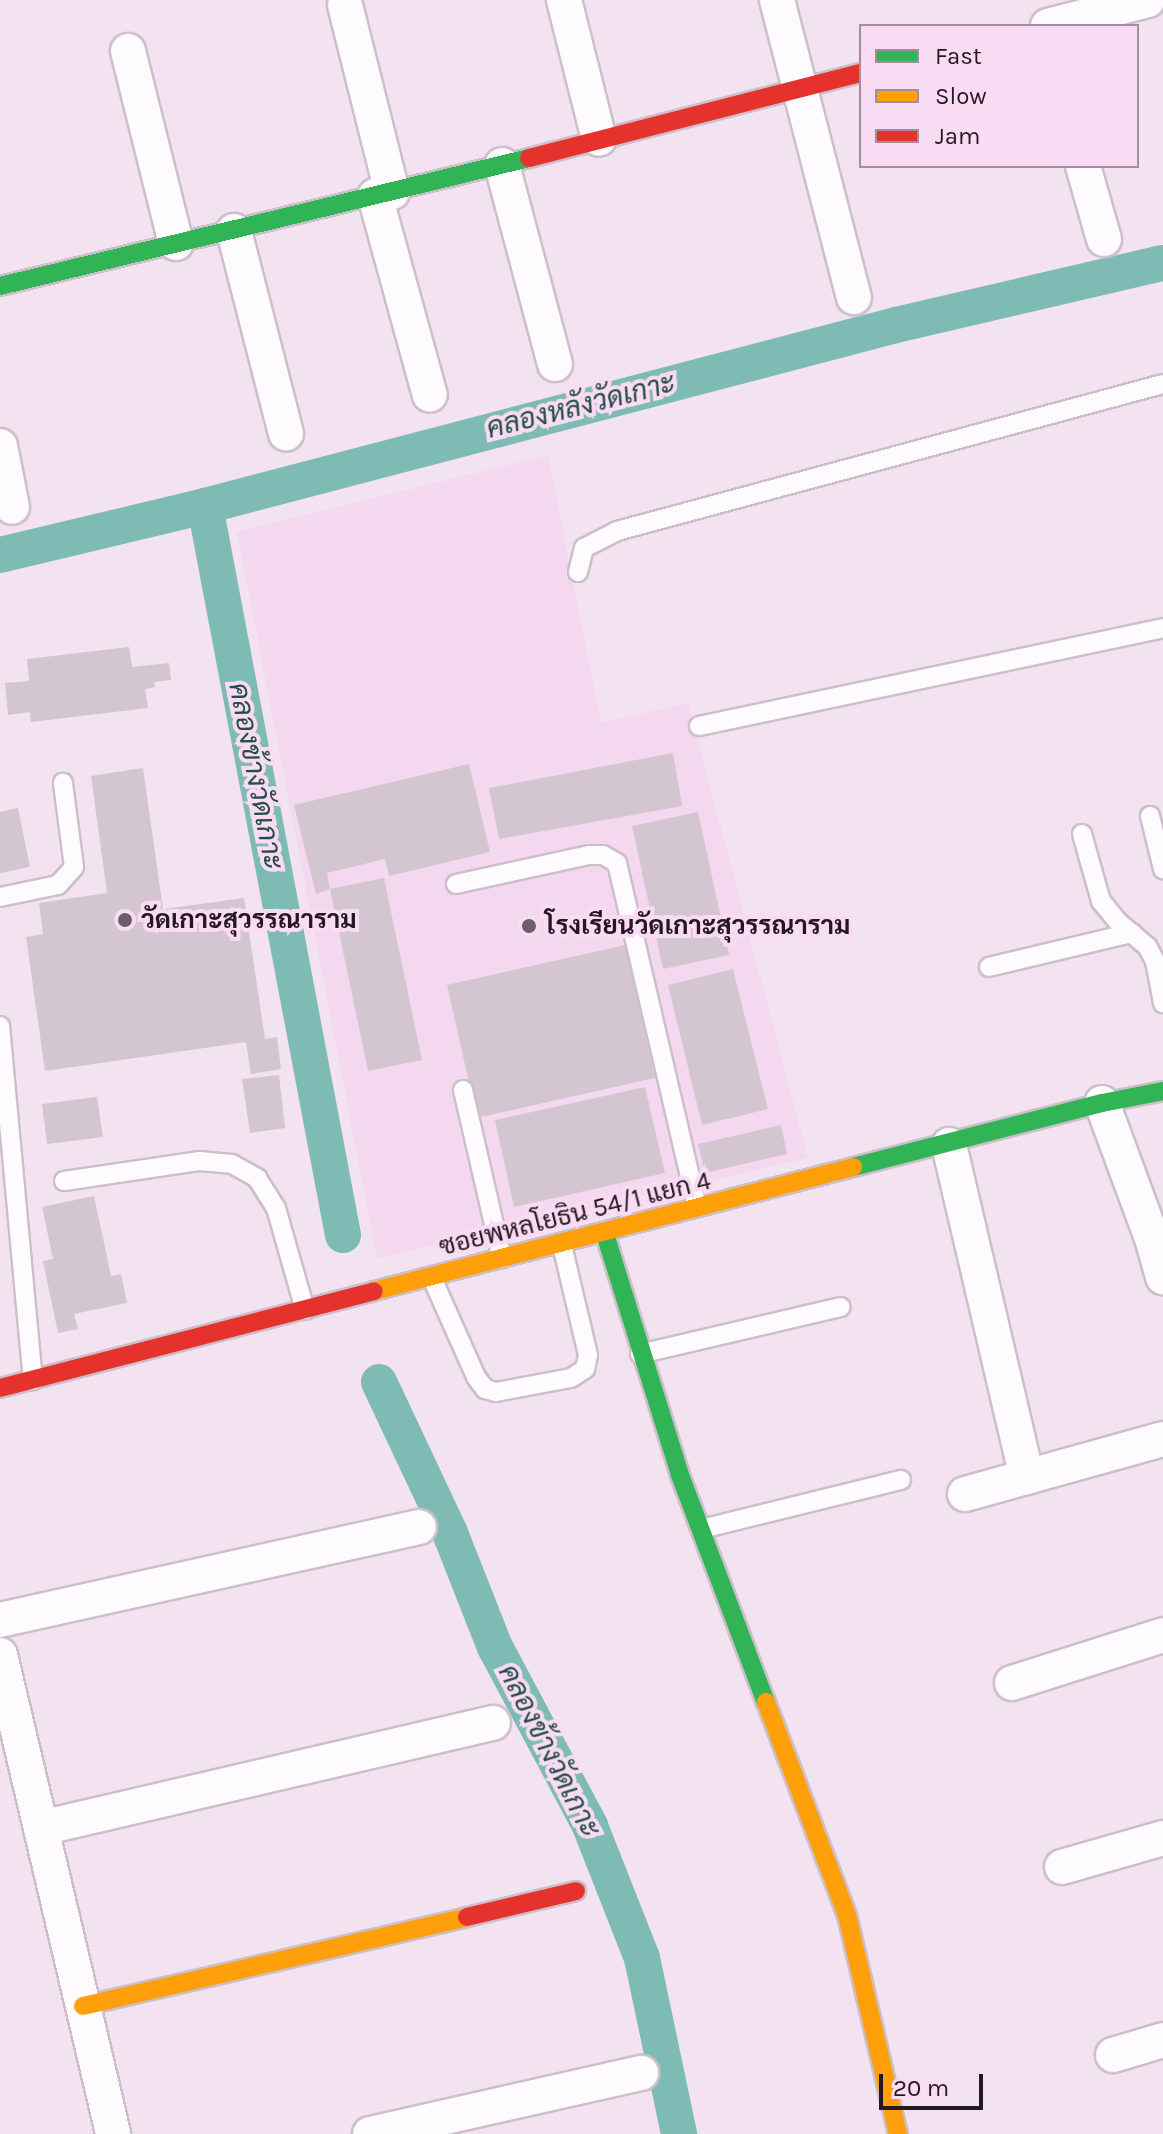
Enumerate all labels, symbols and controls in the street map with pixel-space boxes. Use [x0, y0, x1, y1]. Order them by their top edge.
legend [859, 24, 1139, 168]
text: Fast [935, 42, 982, 70]
text: Slow [935, 82, 987, 110]
text: Jam [935, 122, 980, 150]
water label: คลองหลังวัดเกาะ [483, 366, 679, 446]
water label: คลองข้างวัดเกาะ [221, 680, 291, 872]
place label: วัดเกาะสุวรรณาราม [141, 904, 357, 936]
place label: โรงเรียนวัดเกาะสุวรรณาราม [545, 910, 850, 942]
marker: วัดเกาะสุวรรณาราม [116, 911, 134, 929]
marker: โรงเรียนวัดเกาะสุวรรณาราม [520, 917, 538, 935]
street label: ซอยพหลโยธิน 54/1 แยก 4 [436, 1165, 714, 1263]
water label: คลองข้างวัดเกาะ [491, 1659, 607, 1843]
scale bar [883, 2058, 987, 2108]
text: 20 m [893, 2074, 949, 2102]

